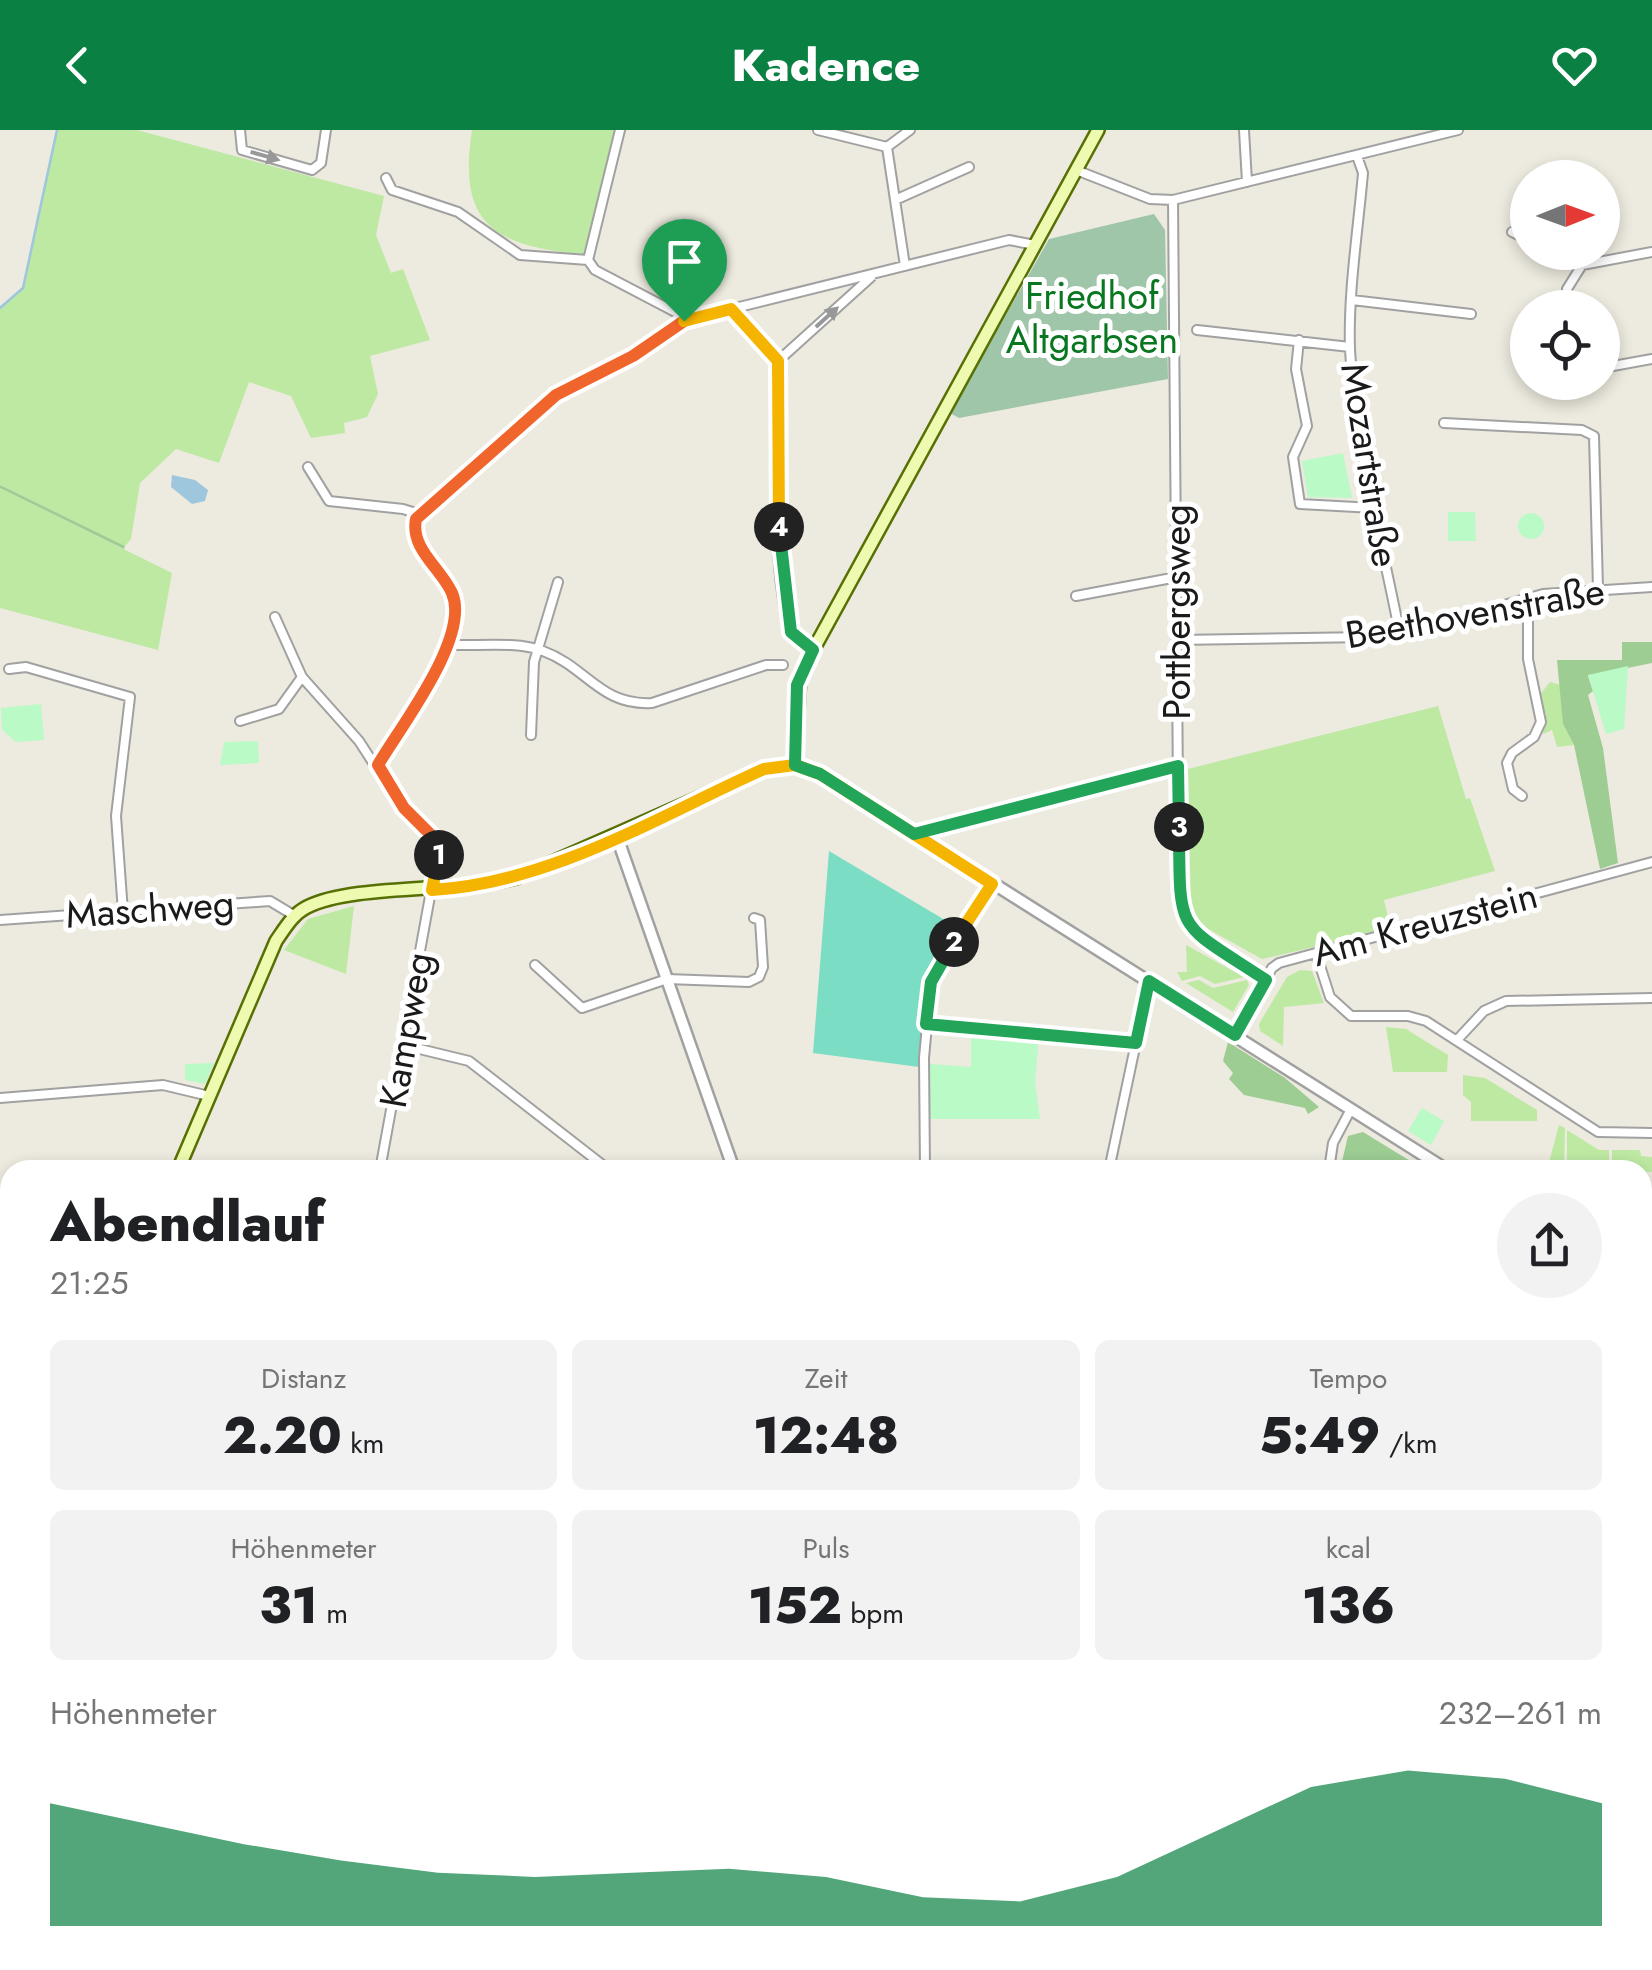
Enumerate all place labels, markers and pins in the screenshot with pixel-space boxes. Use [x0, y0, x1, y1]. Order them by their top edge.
pin [642, 219, 727, 322]
pin: 4 [754, 502, 804, 552]
pin: 3 [1154, 802, 1204, 852]
pin: 1 [414, 830, 464, 880]
pin: 2 [929, 917, 979, 967]

